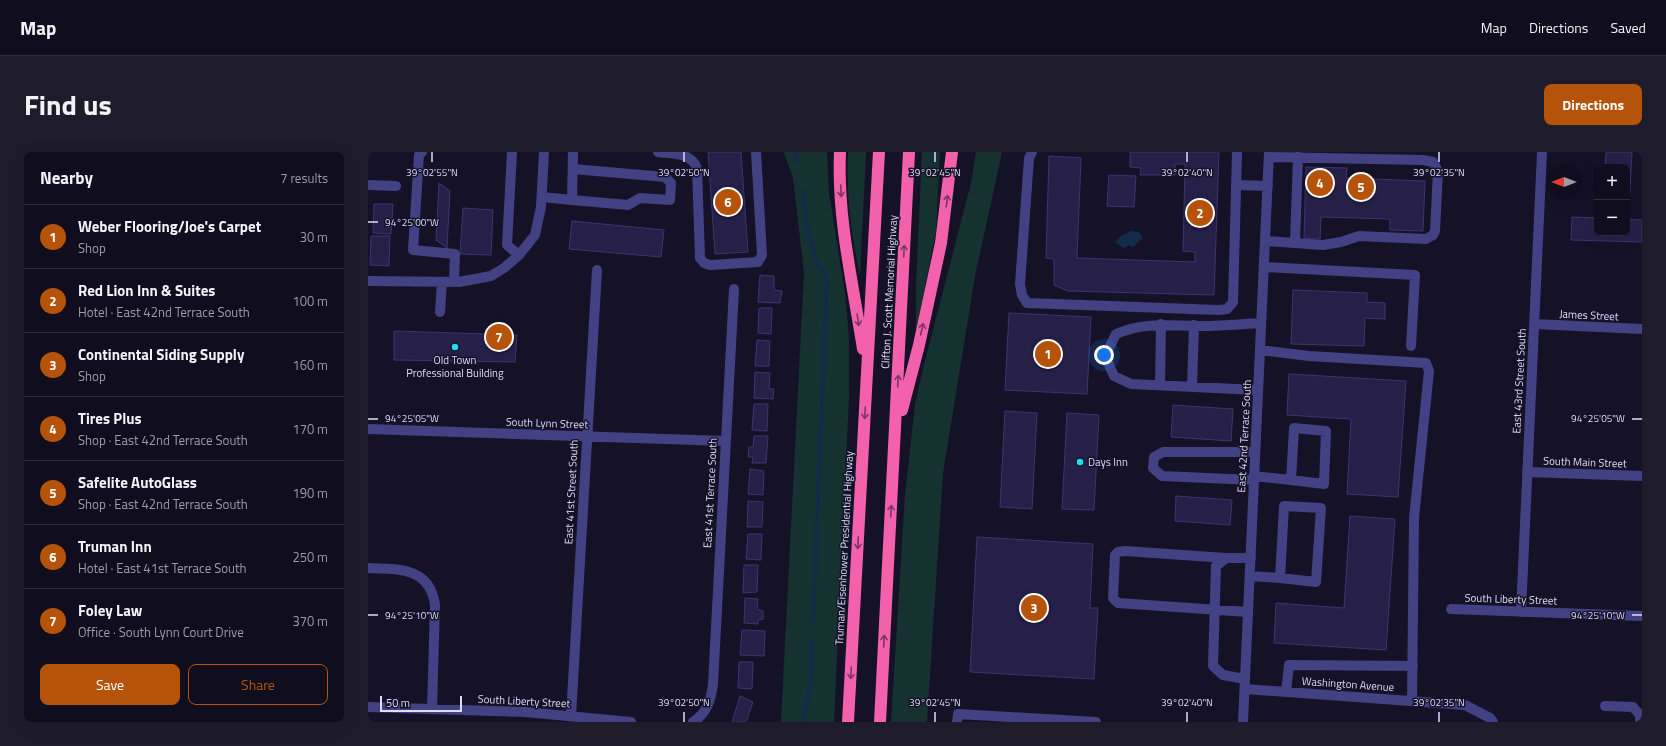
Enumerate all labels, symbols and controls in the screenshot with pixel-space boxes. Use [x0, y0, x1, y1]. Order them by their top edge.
text: Map [20, 13, 56, 42]
text: Map [1481, 17, 1507, 38]
text: Directions [1529, 17, 1588, 38]
text: Saved [1610, 17, 1646, 38]
text: Find us [24, 83, 112, 126]
button: Directions [1544, 84, 1642, 125]
north arrow [1546, 164, 1582, 200]
map controls [1594, 164, 1630, 236]
button: + [1594, 164, 1630, 200]
text: Nearby [40, 165, 93, 191]
text: 39°02'55"N [406, 165, 458, 180]
text: 39°02'50"N [658, 165, 710, 180]
text: 39°02'45"N [909, 165, 961, 180]
text: 39°02'40"N [1161, 165, 1213, 180]
text: 39°02'35"N [1413, 165, 1465, 180]
text: 7 results [280, 168, 328, 188]
pin: 4 [1307, 168, 1333, 198]
pin: 5 [1348, 172, 1374, 202]
one-way arrow [837, 184, 844, 197]
pin: 6 [715, 187, 741, 217]
one-way arrow [943, 195, 951, 208]
pin: 2 [1187, 198, 1213, 228]
button: − [1594, 200, 1630, 236]
street label: Clifton J. Scott Memorial Highway [877, 214, 901, 369]
text: Weber Flooring/Joe's Carpet [78, 215, 261, 238]
text: 94°25'00"W [385, 215, 439, 230]
text: 1 [49, 227, 57, 247]
text: 30 m [300, 227, 328, 247]
text: Shop [78, 238, 106, 258]
one-way arrow [901, 245, 908, 258]
text: Red Lion Inn & Suites [78, 279, 215, 302]
text: 2 [49, 291, 57, 311]
text: 100 m [292, 291, 328, 311]
text: Hotel · East 42nd Terrace South [78, 302, 250, 322]
street label: James Street [1559, 305, 1619, 325]
one-way arrow [854, 313, 862, 326]
pin: 7 [486, 322, 512, 352]
one-way arrow [919, 322, 927, 335]
street label: East 43rd Street South [1508, 328, 1530, 434]
pin: 1 [1035, 339, 1061, 369]
marker: Old Town Professional Building [450, 342, 460, 352]
text: Continental Siding Supply [78, 343, 244, 366]
your location [1094, 345, 1114, 365]
place label: Old Town Professional Building [406, 352, 504, 381]
text: 3 [49, 355, 57, 375]
text: 160 m [292, 355, 328, 375]
text: Shop [78, 366, 106, 386]
one-way arrow [894, 375, 902, 388]
street label: East 42nd Terrace South [1233, 379, 1255, 493]
one-way arrow [861, 406, 868, 419]
text: Tires Plus [78, 407, 142, 430]
text: 94°25'05"W [385, 411, 439, 426]
text: 94°25'05"W [1571, 411, 1625, 426]
street label: South Lynn Street [506, 414, 589, 432]
text: 4 [49, 419, 57, 439]
text: 170 m [292, 419, 328, 439]
text: Shop · East 42nd Terrace South [78, 430, 248, 450]
street label: East 41st Terrace South [699, 437, 721, 548]
street label: East 41st Street South [560, 439, 582, 545]
street label: Truman/Eisenhower Presidential Highway [831, 450, 857, 645]
street label: South Main Street [1543, 453, 1627, 471]
place label: Days Inn [1088, 454, 1128, 470]
marker: Days Inn [1075, 457, 1085, 467]
text: Safelite AutoGlass [78, 471, 197, 494]
text: 5 [49, 483, 57, 503]
text: 190 m [292, 483, 328, 503]
text: Shop · East 42nd Terrace South [78, 494, 248, 514]
one-way arrow [888, 505, 895, 518]
text: Truman Inn [78, 535, 152, 558]
one-way arrow [854, 536, 861, 549]
text: 6 [49, 547, 57, 567]
text: 250 m [292, 547, 328, 567]
text: Hotel · East 41st Terrace South [78, 558, 247, 578]
street label: South Liberty Street [1464, 589, 1558, 609]
pin: 3 [1021, 593, 1047, 623]
text: Foley Law [78, 599, 142, 622]
text: 94°25'10"W [385, 608, 439, 623]
text: 94°25'10"W [1571, 608, 1625, 623]
text: 7 [49, 611, 57, 631]
text: 370 m [292, 611, 328, 631]
text: Office · South Lynn Court Drive [78, 622, 244, 642]
one-way arrow [881, 635, 888, 648]
button: Save [40, 664, 180, 705]
button: Share [188, 664, 328, 705]
one-way arrow [847, 666, 854, 679]
street label: Washington Avenue [1301, 673, 1395, 695]
street label: South Liberty Street [477, 691, 571, 711]
scale bar [380, 694, 462, 713]
text: 50 m [386, 695, 410, 711]
text: 39°02'50"N [658, 695, 710, 710]
text: 39°02'45"N [909, 695, 961, 710]
text: 39°02'40"N [1161, 695, 1213, 710]
text: 39°02'35"N [1413, 695, 1465, 710]

